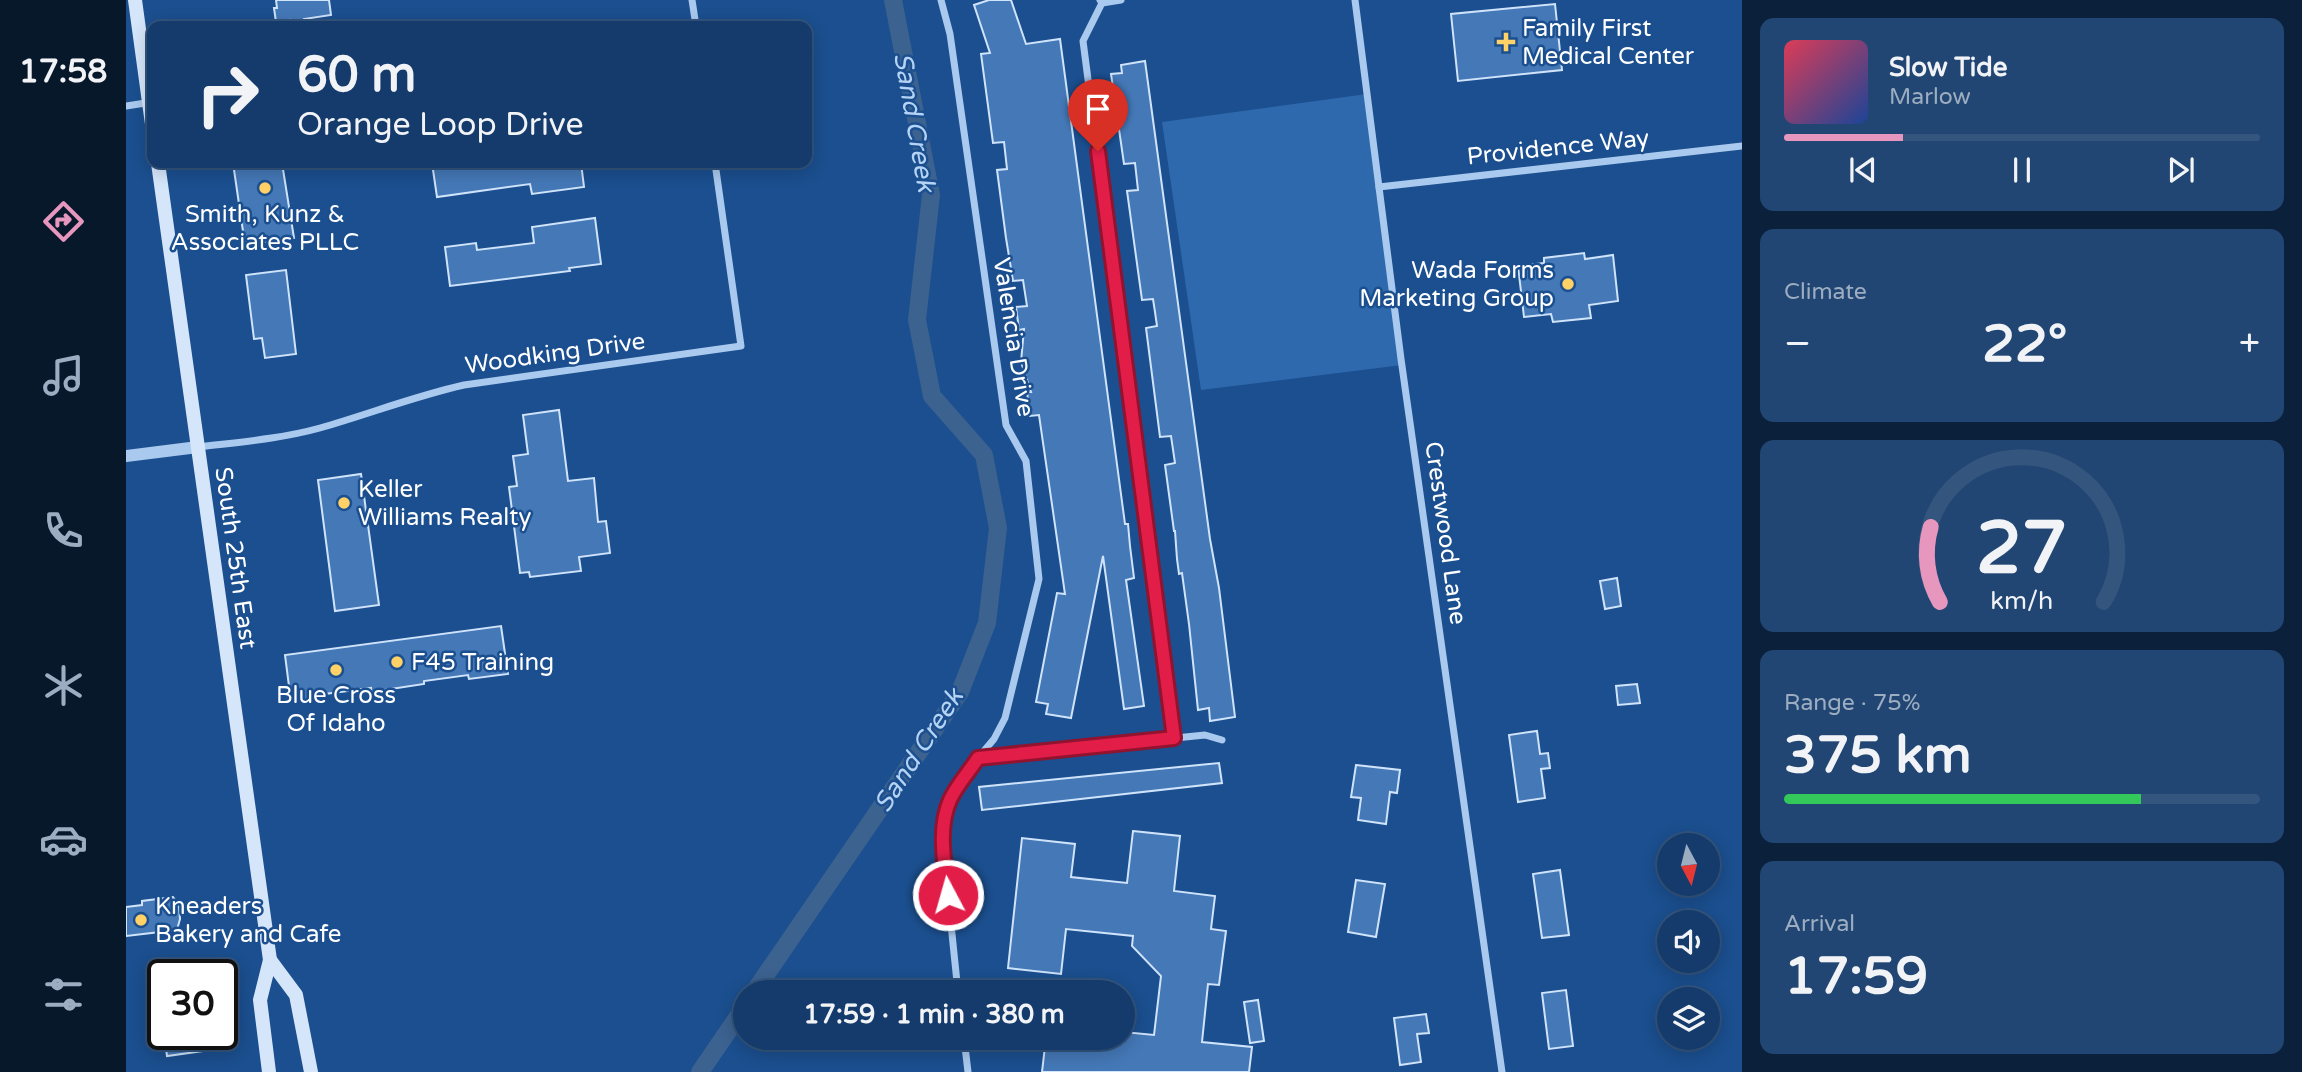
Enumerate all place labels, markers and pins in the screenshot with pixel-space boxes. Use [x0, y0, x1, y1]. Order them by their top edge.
place label: Family First Medical Center [1522, 14, 1695, 71]
marker: Family First Medical Center [1496, 32, 1516, 52]
pin [1068, 79, 1128, 151]
marker: Smith, Kunz & Associates PLLC [257, 180, 273, 196]
place label: Smith, Kunz & Associates PLLC [171, 200, 359, 257]
place label: Wada Forms Marketing Group [1359, 256, 1554, 313]
marker: Wada Forms Marketing Group [1560, 276, 1576, 292]
place label: Keller Williams Realty [358, 475, 531, 532]
marker: Keller Williams Realty [336, 495, 352, 511]
place label: F45 Training [411, 648, 554, 677]
marker: F45 Training [389, 654, 405, 670]
marker: Blue Cross Of Idaho [328, 662, 344, 678]
place label: Blue Cross Of Idaho [276, 681, 396, 738]
place label: Kneaders Bakery and Cafe [155, 892, 341, 949]
marker: Kneaders Bakery and Cafe [133, 912, 149, 928]

